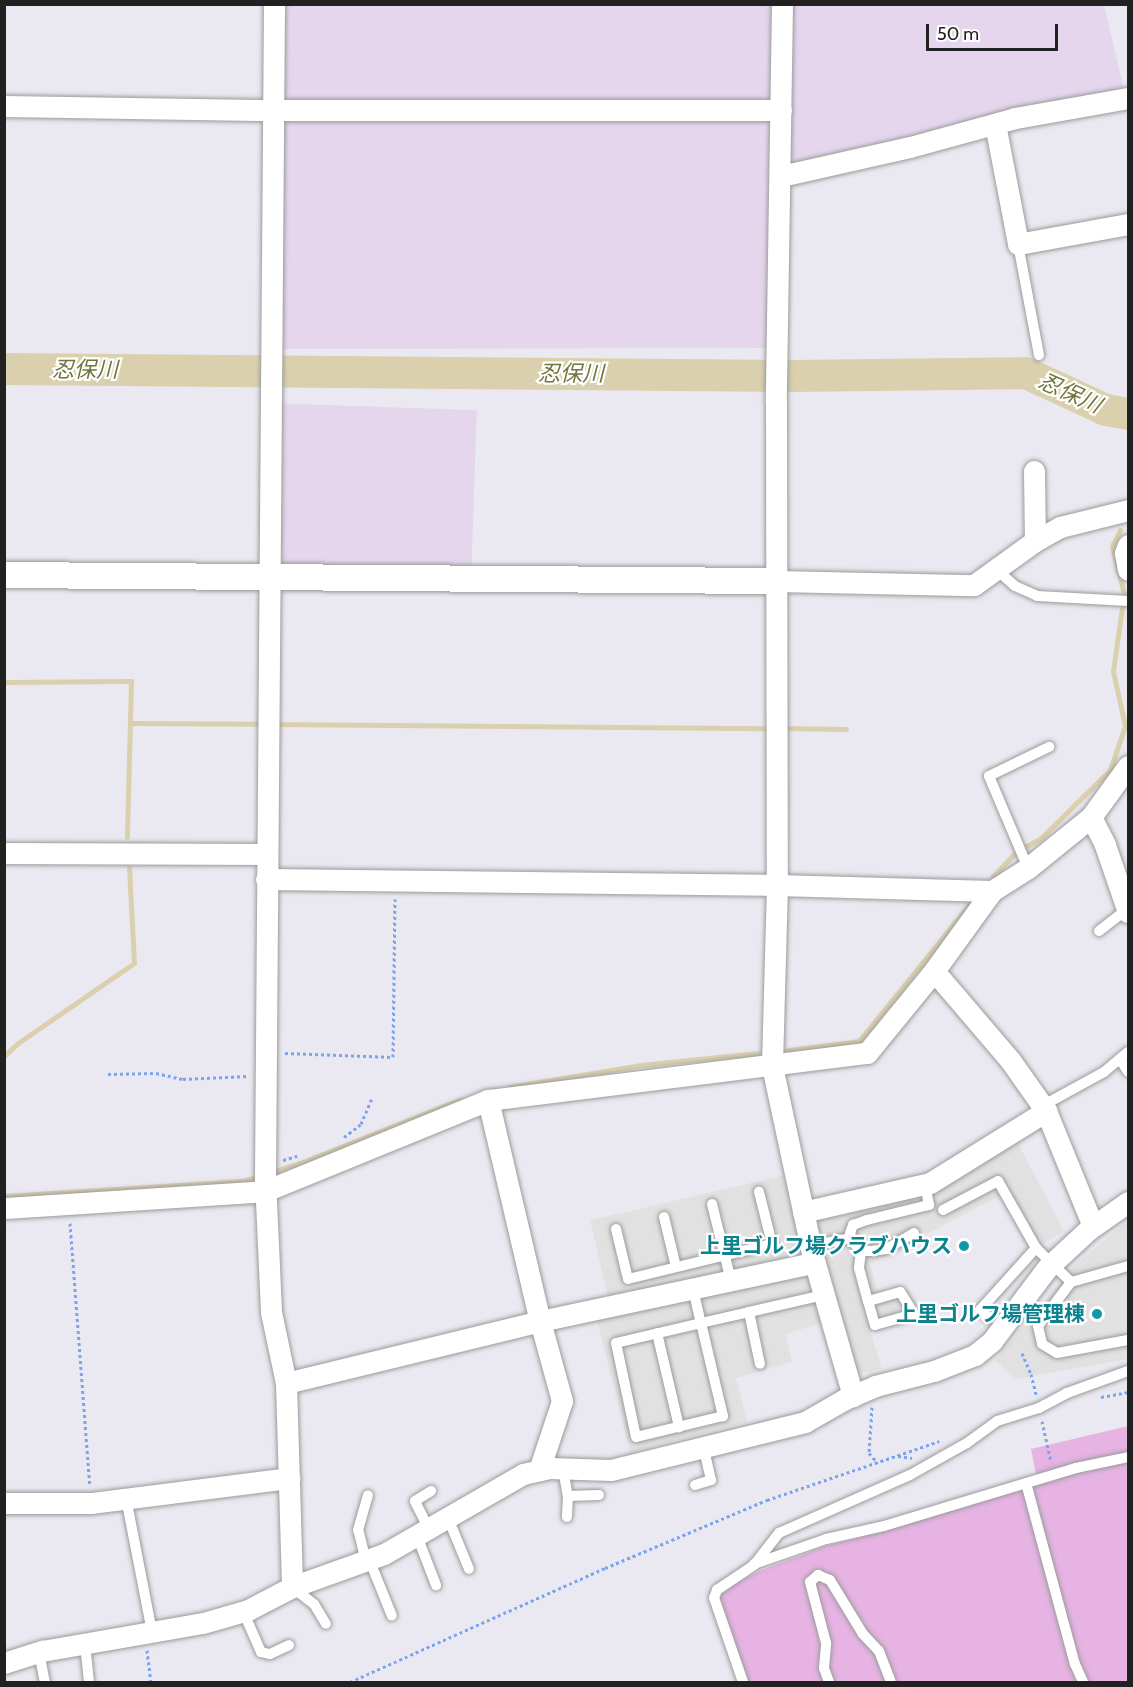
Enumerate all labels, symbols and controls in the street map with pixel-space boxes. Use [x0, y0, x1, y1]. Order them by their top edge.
scale bar [929, 12, 1061, 50]
text: 50 m [937, 23, 979, 45]
water label: 忍保川 [52, 357, 118, 383]
water label: 忍保川 [538, 361, 604, 387]
water label: 忍保川 [1034, 368, 1106, 418]
place label: 上里ゴルフ場クラブハウス [700, 1233, 952, 1259]
marker: 上里ゴルフ場クラブハウス [957, 1239, 971, 1253]
place label: 上里ゴルフ場管理棟 [896, 1301, 1085, 1327]
marker: 上里ゴルフ場管理棟 [1090, 1307, 1104, 1321]

